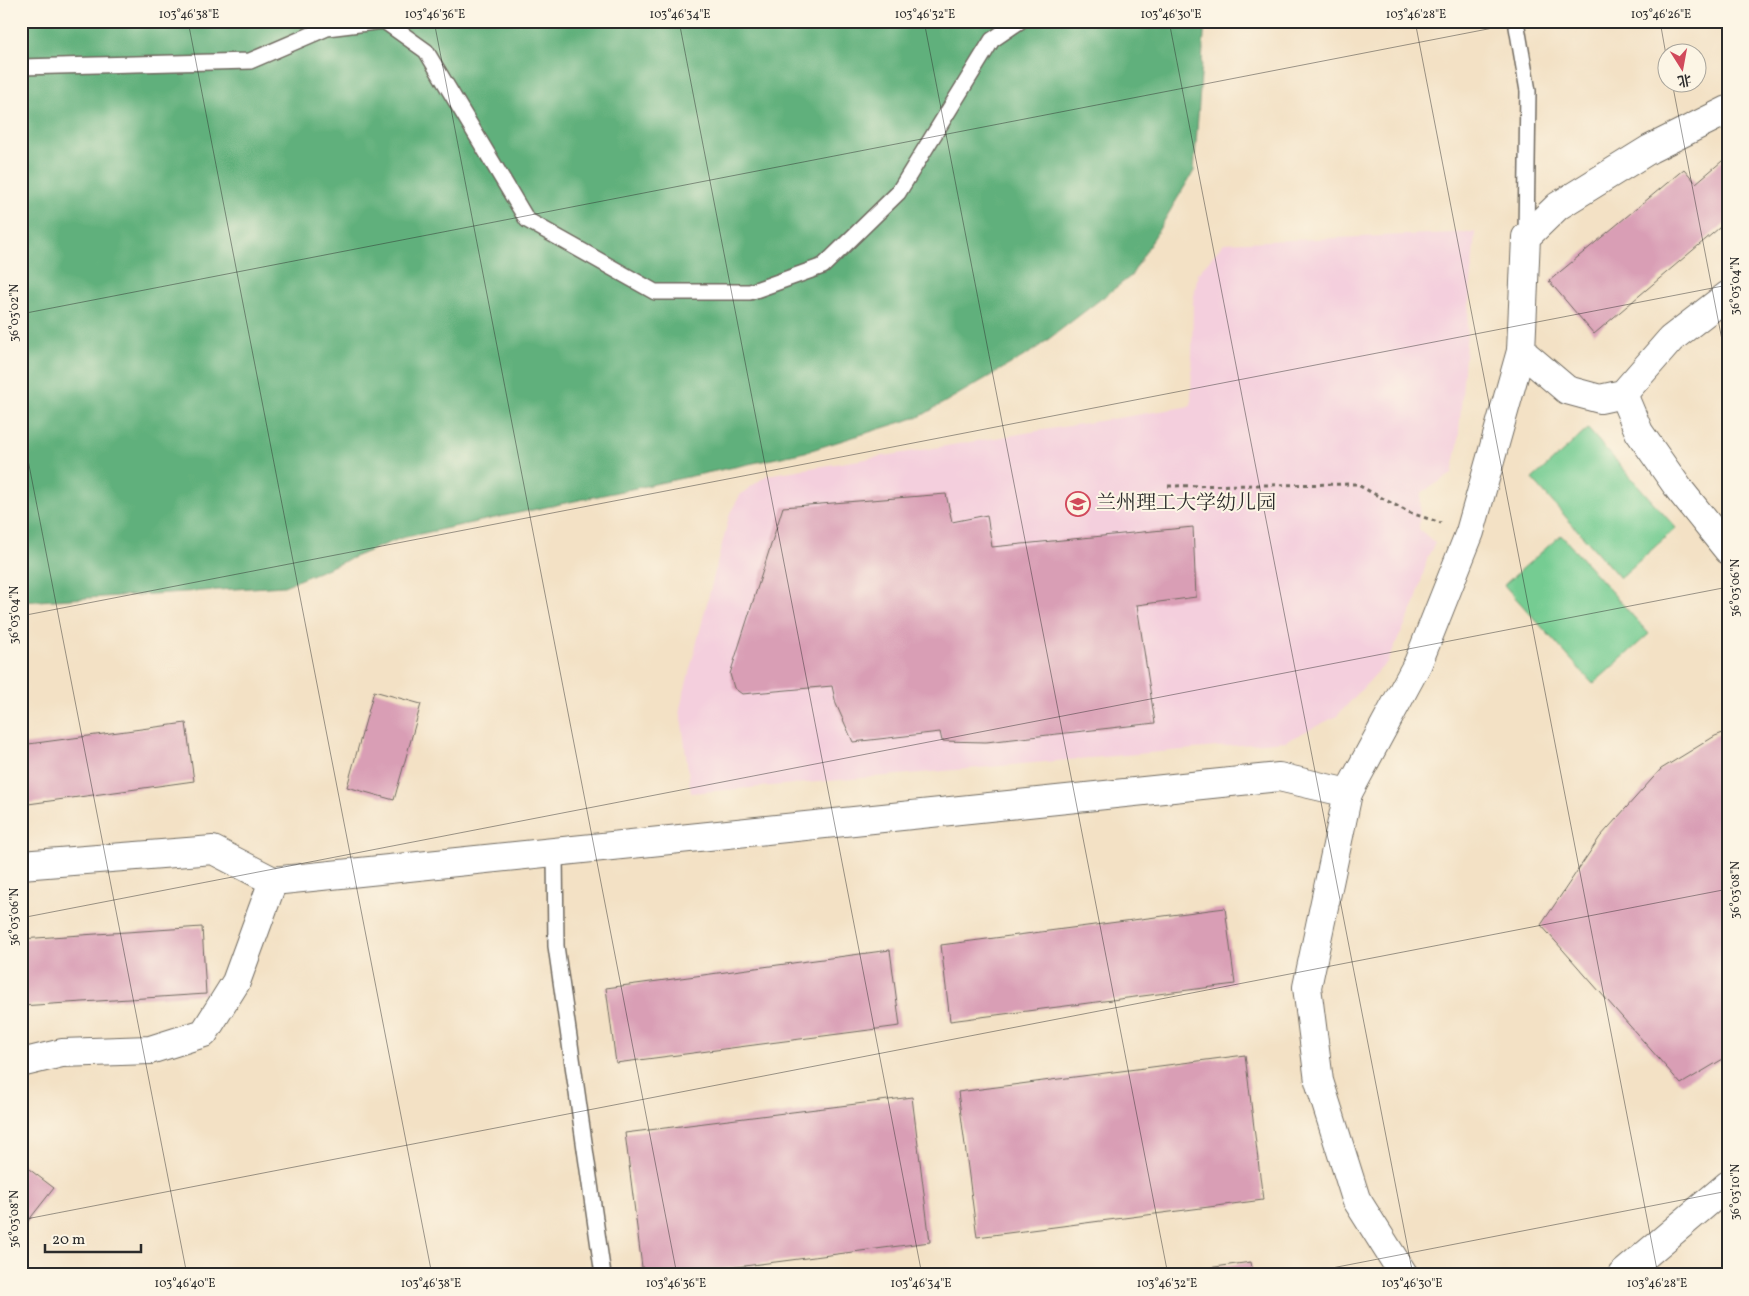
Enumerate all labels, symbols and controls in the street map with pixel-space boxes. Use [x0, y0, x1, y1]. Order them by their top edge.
text: 103°46'38"E [159, 7, 219, 23]
text: 103°46'36"E [405, 7, 465, 23]
text: 103°46'34"E [649, 7, 711, 23]
text: 103°46'32"E [895, 7, 955, 23]
text: 103°46'30"E [1141, 7, 1201, 23]
text: 103°46'28"E [1386, 7, 1446, 23]
text: 103°46'26"E [1631, 7, 1691, 23]
north arrow [1656, 42, 1706, 92]
text: 北 [1676, 69, 1693, 90]
text: 36°03'04"N [1728, 257, 1744, 315]
text: 36°03'02"N [7, 284, 23, 342]
place label: 兰州理工大学幼儿园 [1096, 490, 1276, 518]
school or university icon: 兰州理工大学幼儿园 [1065, 491, 1091, 517]
text: 36°03'06"N [1728, 559, 1744, 617]
text: 36°03'04"N [7, 586, 23, 644]
text: 36°03'08"N [1728, 861, 1744, 919]
text: 36°03'06"N [7, 888, 23, 946]
text: 36°03'10"N [1728, 1164, 1744, 1220]
text: 36°03'08"N [7, 1190, 23, 1248]
scale bar [45, 1221, 141, 1253]
text: 20 m [52, 1230, 85, 1251]
text: 103°46'40"E [155, 1276, 216, 1292]
text: 103°46'38"E [401, 1276, 461, 1292]
text: 103°46'36"E [646, 1276, 706, 1292]
text: 103°46'34"E [890, 1276, 952, 1292]
text: 103°46'32"E [1137, 1276, 1197, 1292]
text: 103°46'30"E [1382, 1276, 1442, 1292]
text: 103°46'28"E [1627, 1276, 1687, 1292]

